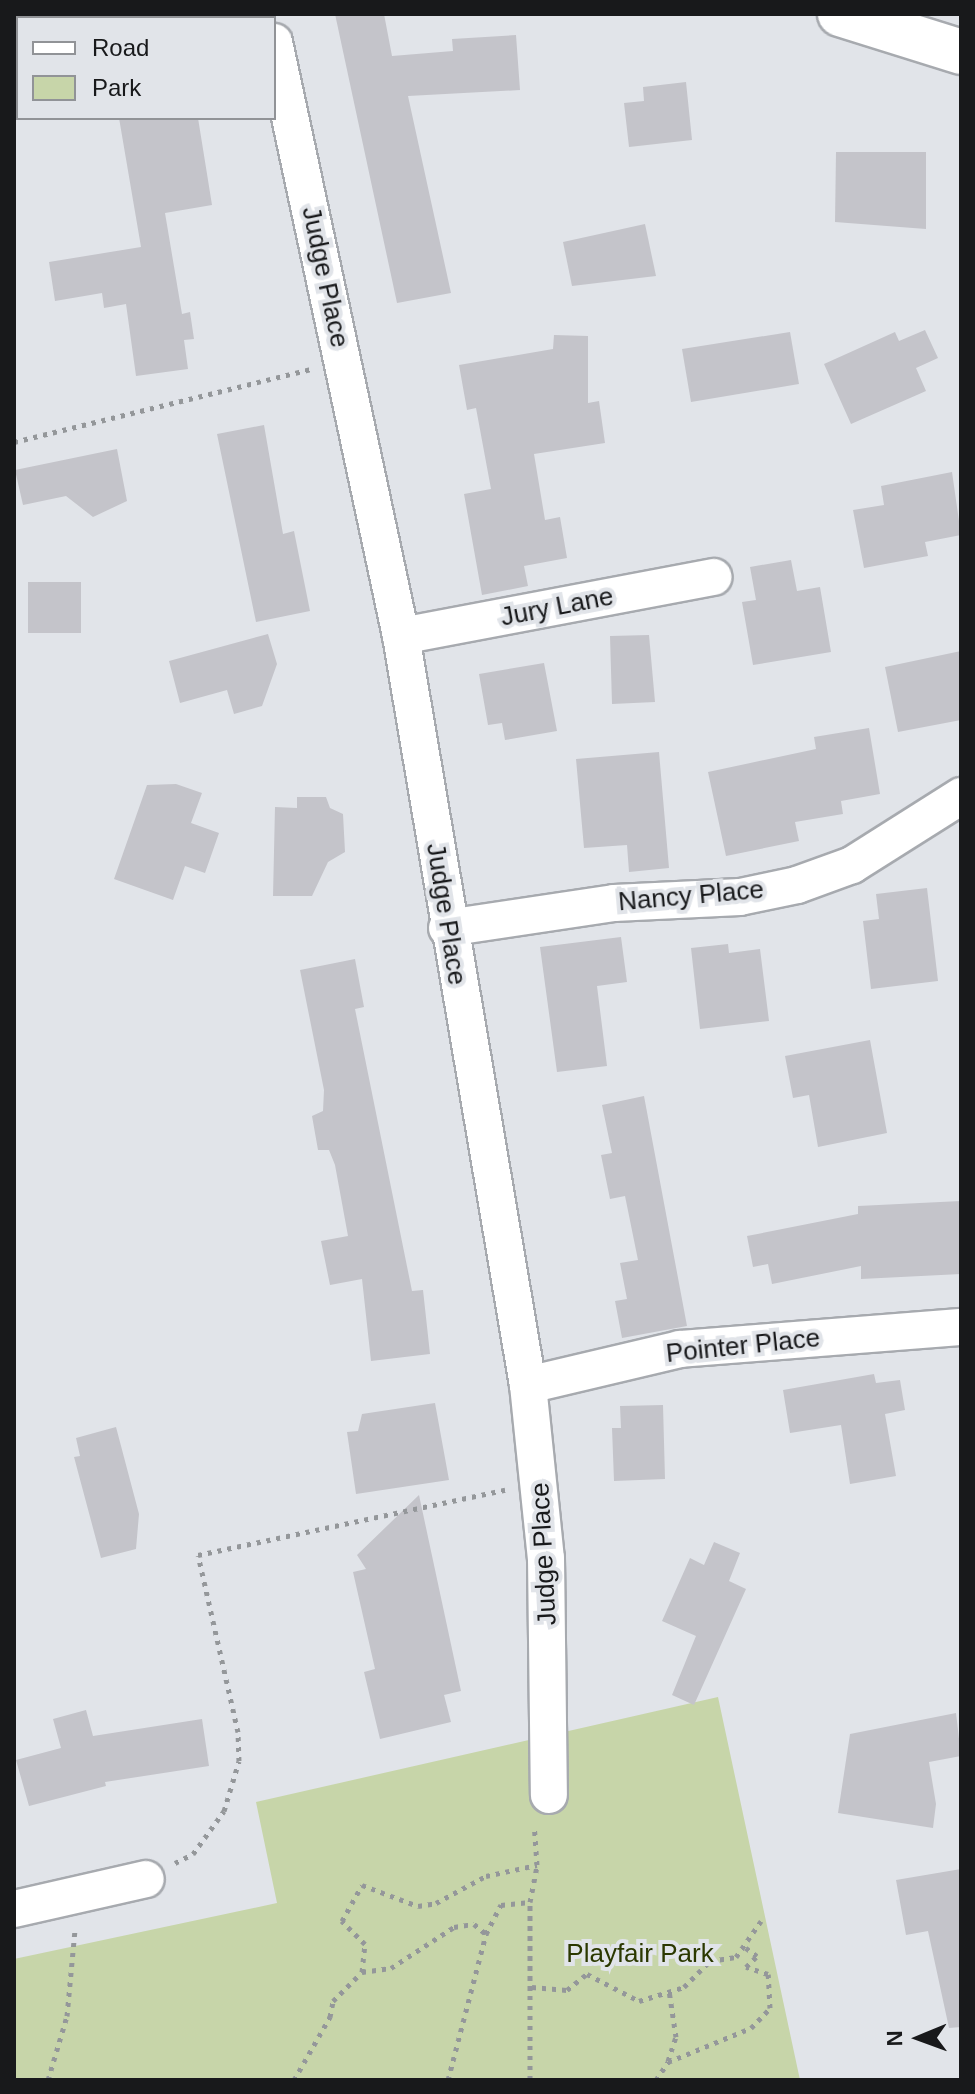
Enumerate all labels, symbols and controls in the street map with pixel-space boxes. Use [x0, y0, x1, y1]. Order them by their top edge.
legend [16, 16, 276, 120]
text: Road [92, 34, 149, 61]
text: Park [92, 74, 141, 101]
street label: Judge Place [295, 204, 355, 350]
street label: Jury Lane [498, 581, 616, 633]
street label: Judge Place [419, 841, 473, 987]
street label: Nancy Place [617, 874, 765, 918]
street label: Pointer Place [664, 1322, 822, 1370]
street label: Judge Place [525, 1482, 563, 1626]
park label: Playfair Park [566, 1938, 714, 1970]
north arrow [879, 1998, 959, 2078]
text: N [882, 2030, 907, 2047]

